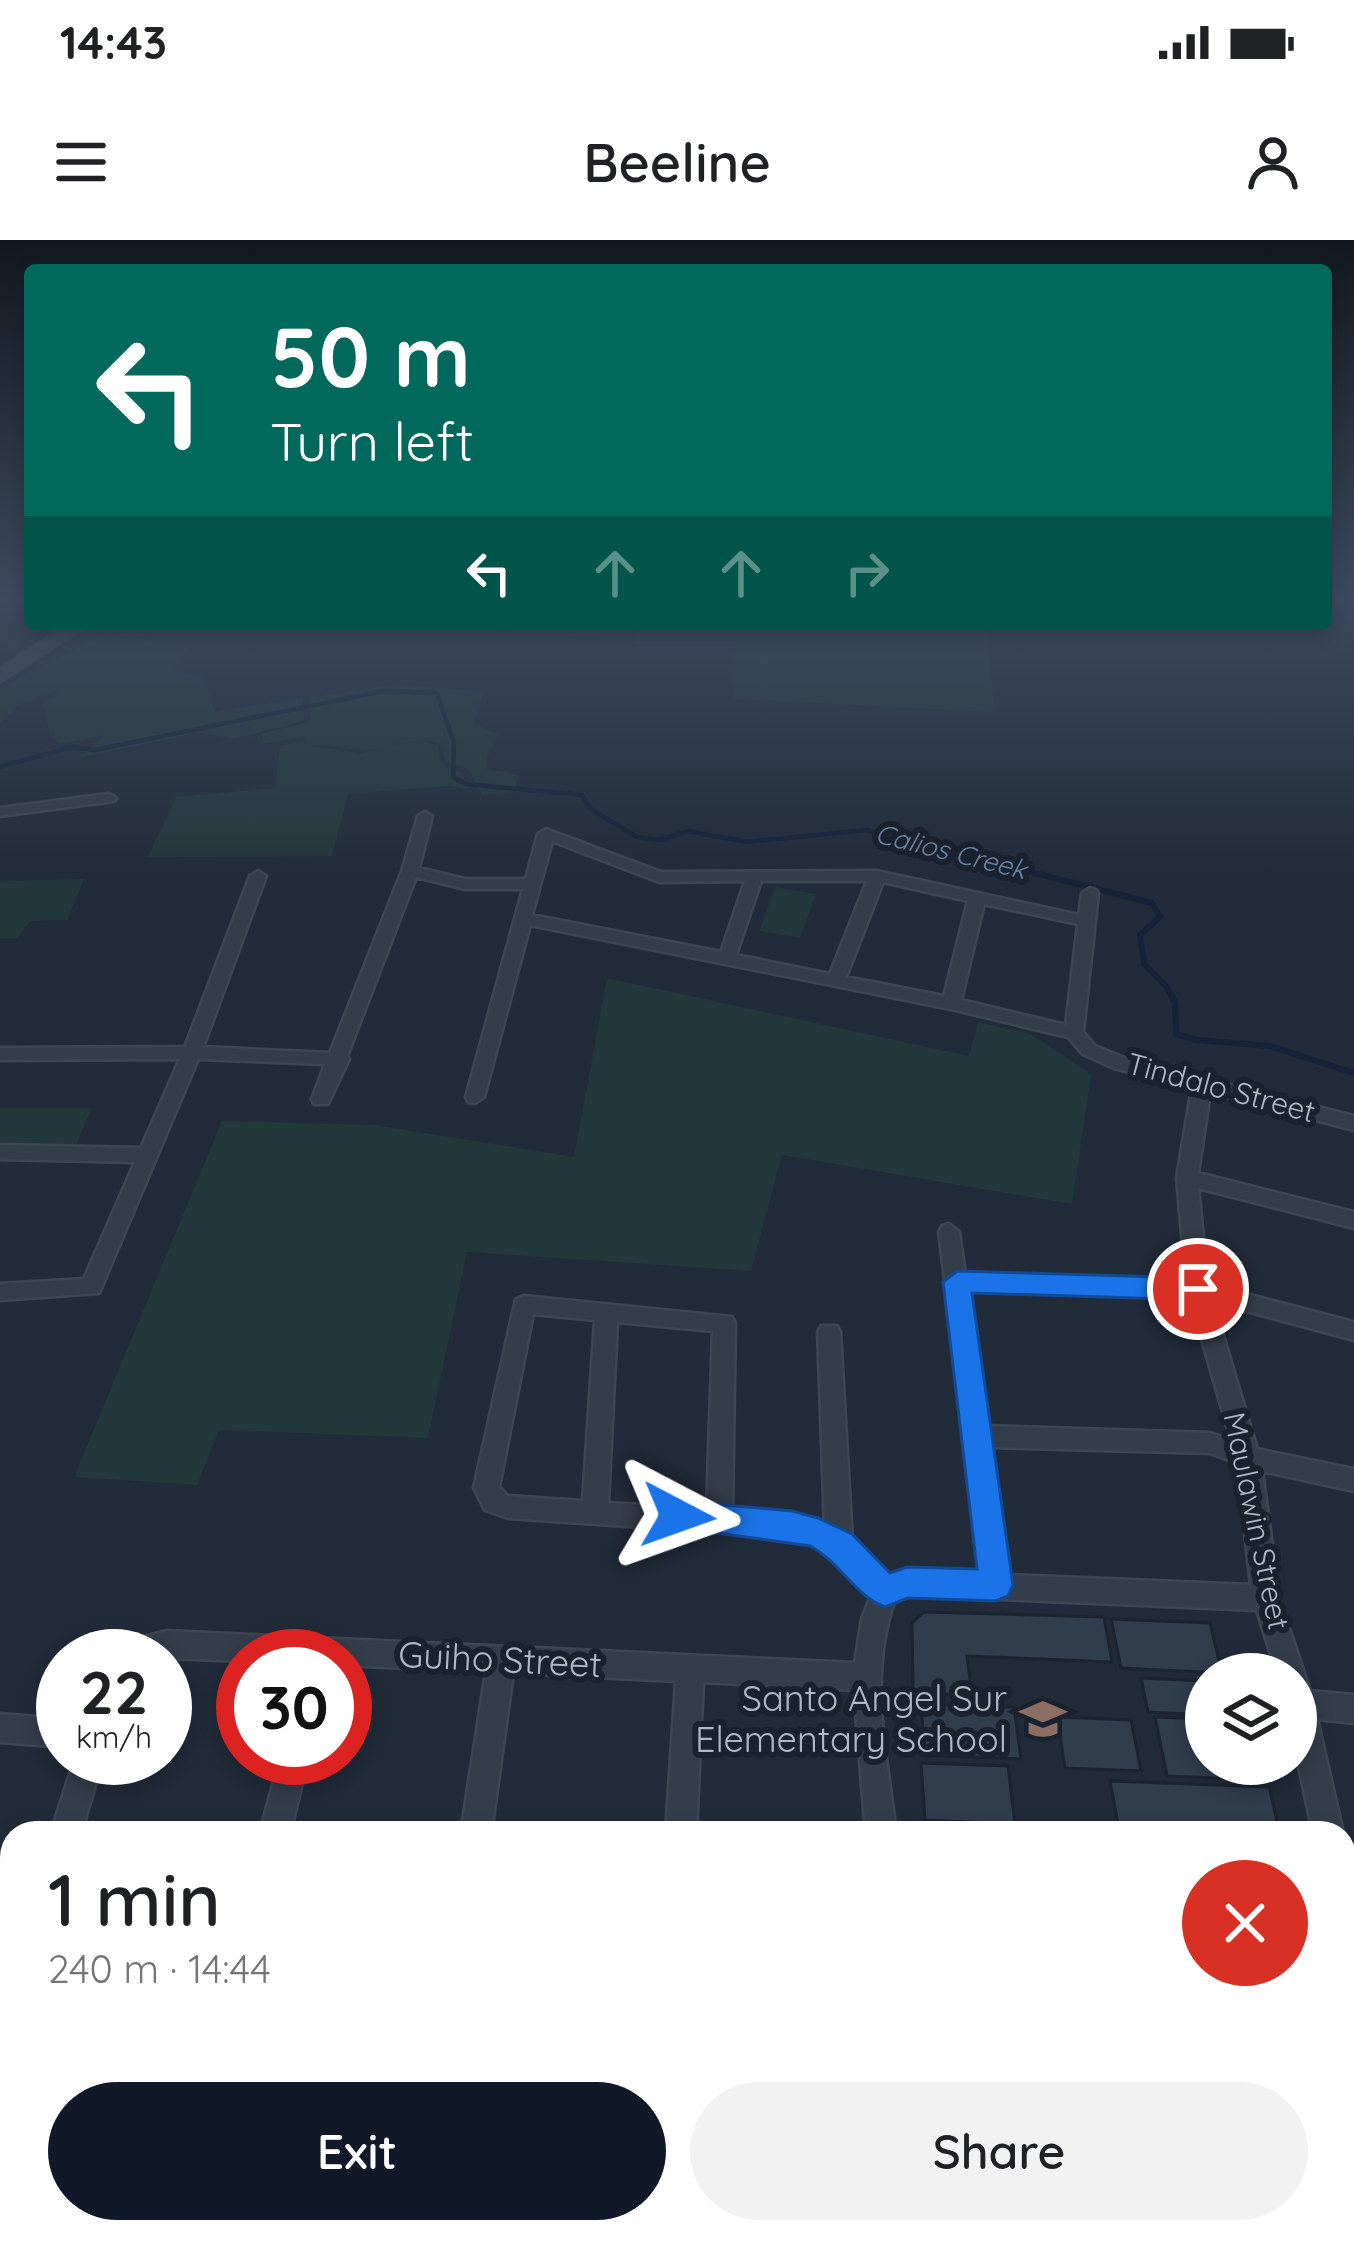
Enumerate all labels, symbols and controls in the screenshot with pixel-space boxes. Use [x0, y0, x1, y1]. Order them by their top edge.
text: 14:43 [60, 14, 167, 70]
text: Beeline [583, 128, 771, 196]
icon: menu [48, 129, 114, 195]
icon: person [1240, 129, 1306, 195]
text: 50 m [270, 303, 471, 408]
icon: left [72, 312, 228, 468]
text: Turn left [270, 407, 474, 475]
icon: left [456, 540, 522, 606]
icon: ahead [582, 540, 648, 606]
icon: ahead [708, 540, 774, 606]
icon: right [834, 540, 900, 606]
water label: Calios Creek [872, 816, 1033, 887]
street label: Tindalo Street [1123, 1044, 1319, 1130]
pin [1147, 1238, 1249, 1340]
icon: arrive [1165, 1256, 1231, 1322]
street label: Maulawin Street [1215, 1409, 1299, 1633]
position arrow [615, 1453, 741, 1579]
speed limit sign: 30 [216, 1629, 372, 1785]
street label: Guiho Street [397, 1631, 603, 1686]
map controls [1185, 1653, 1317, 1785]
button: layers [1185, 1653, 1317, 1785]
text: 22 [80, 1654, 148, 1729]
place label: Santo Angel Sur Elementary School [695, 1675, 1007, 1761]
school or university icon: Santo Angel Sur Elementary School [1018, 1694, 1068, 1744]
text: km/h [76, 1718, 152, 1756]
text: 1 min [48, 1854, 221, 1944]
button: close [1182, 1860, 1308, 1986]
text: 240 m · 14:44 [48, 1944, 271, 1993]
button: Exit [48, 2082, 666, 2220]
button: Share [690, 2082, 1308, 2220]

